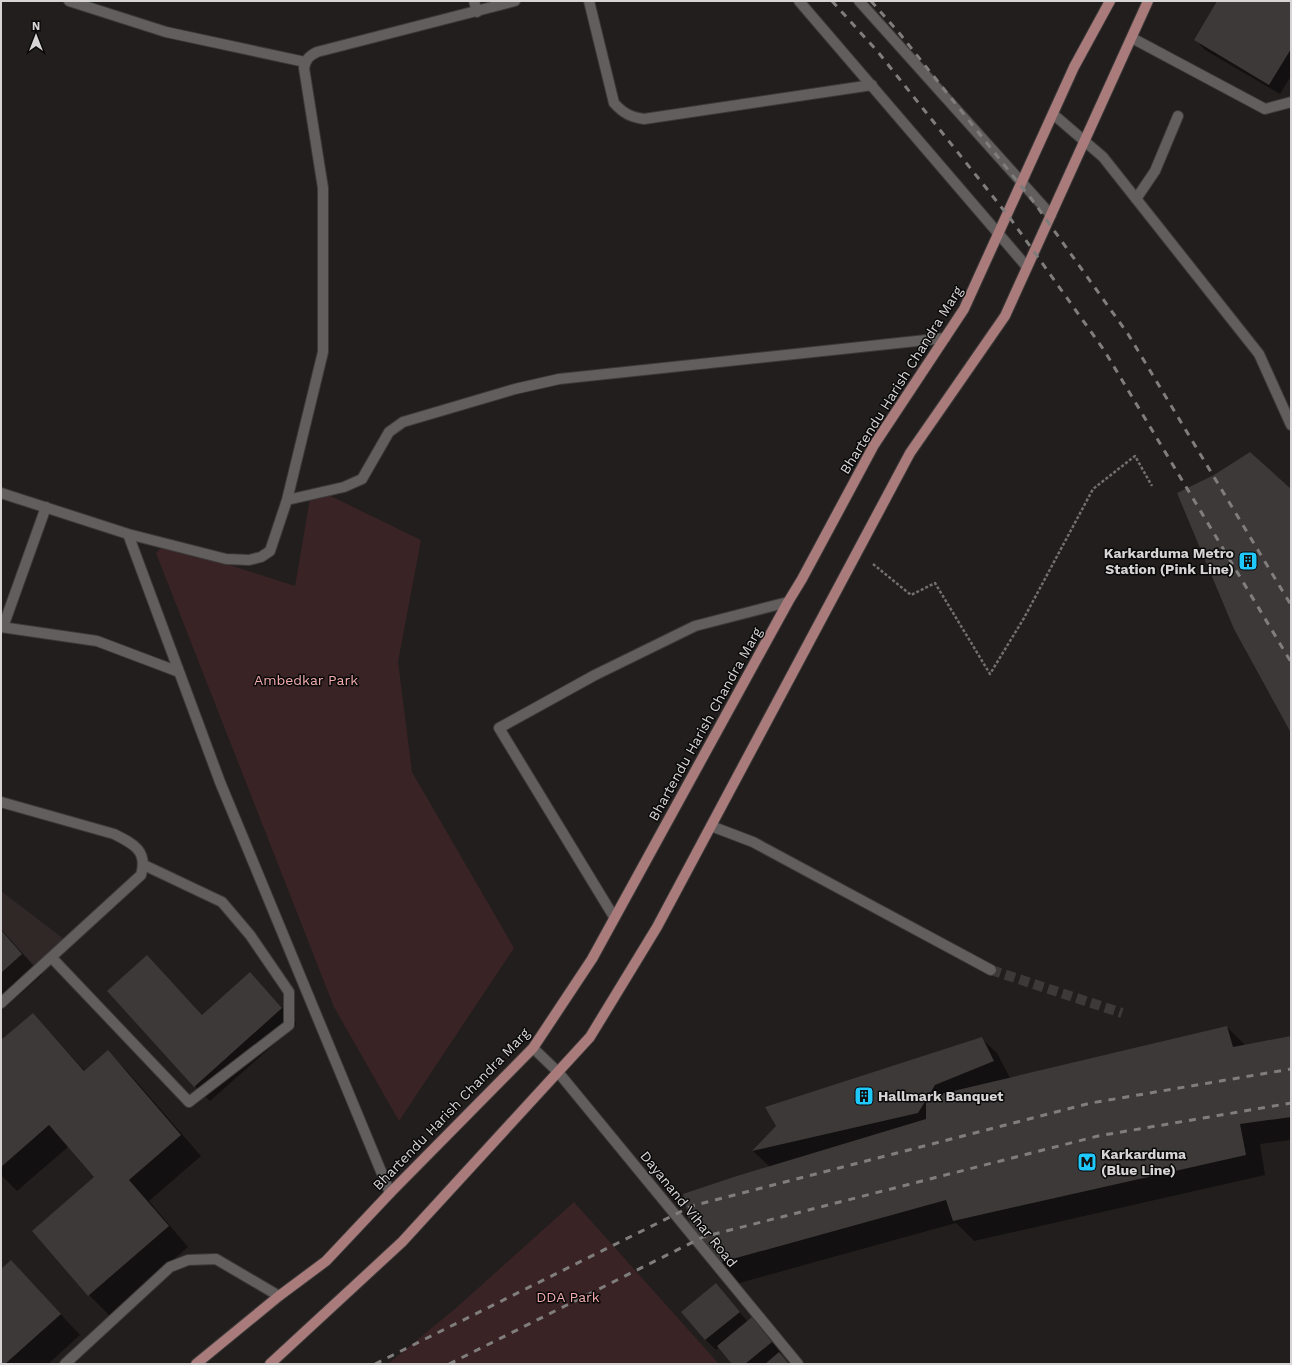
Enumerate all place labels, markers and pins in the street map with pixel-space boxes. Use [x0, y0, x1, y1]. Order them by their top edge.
place label: Karkarduma Metro Station (Pink Line) [1104, 545, 1234, 577]
building icon: Karkarduma Metro Station (Pink Line) [1237, 550, 1259, 572]
building icon: Hallmark Banquet [853, 1085, 875, 1107]
place label: Hallmark Banquet [878, 1088, 1003, 1104]
place label: Karkarduma (Blue Line) [1101, 1146, 1187, 1178]
metro station icon: Karkarduma (Blue Line) [1076, 1151, 1098, 1173]

